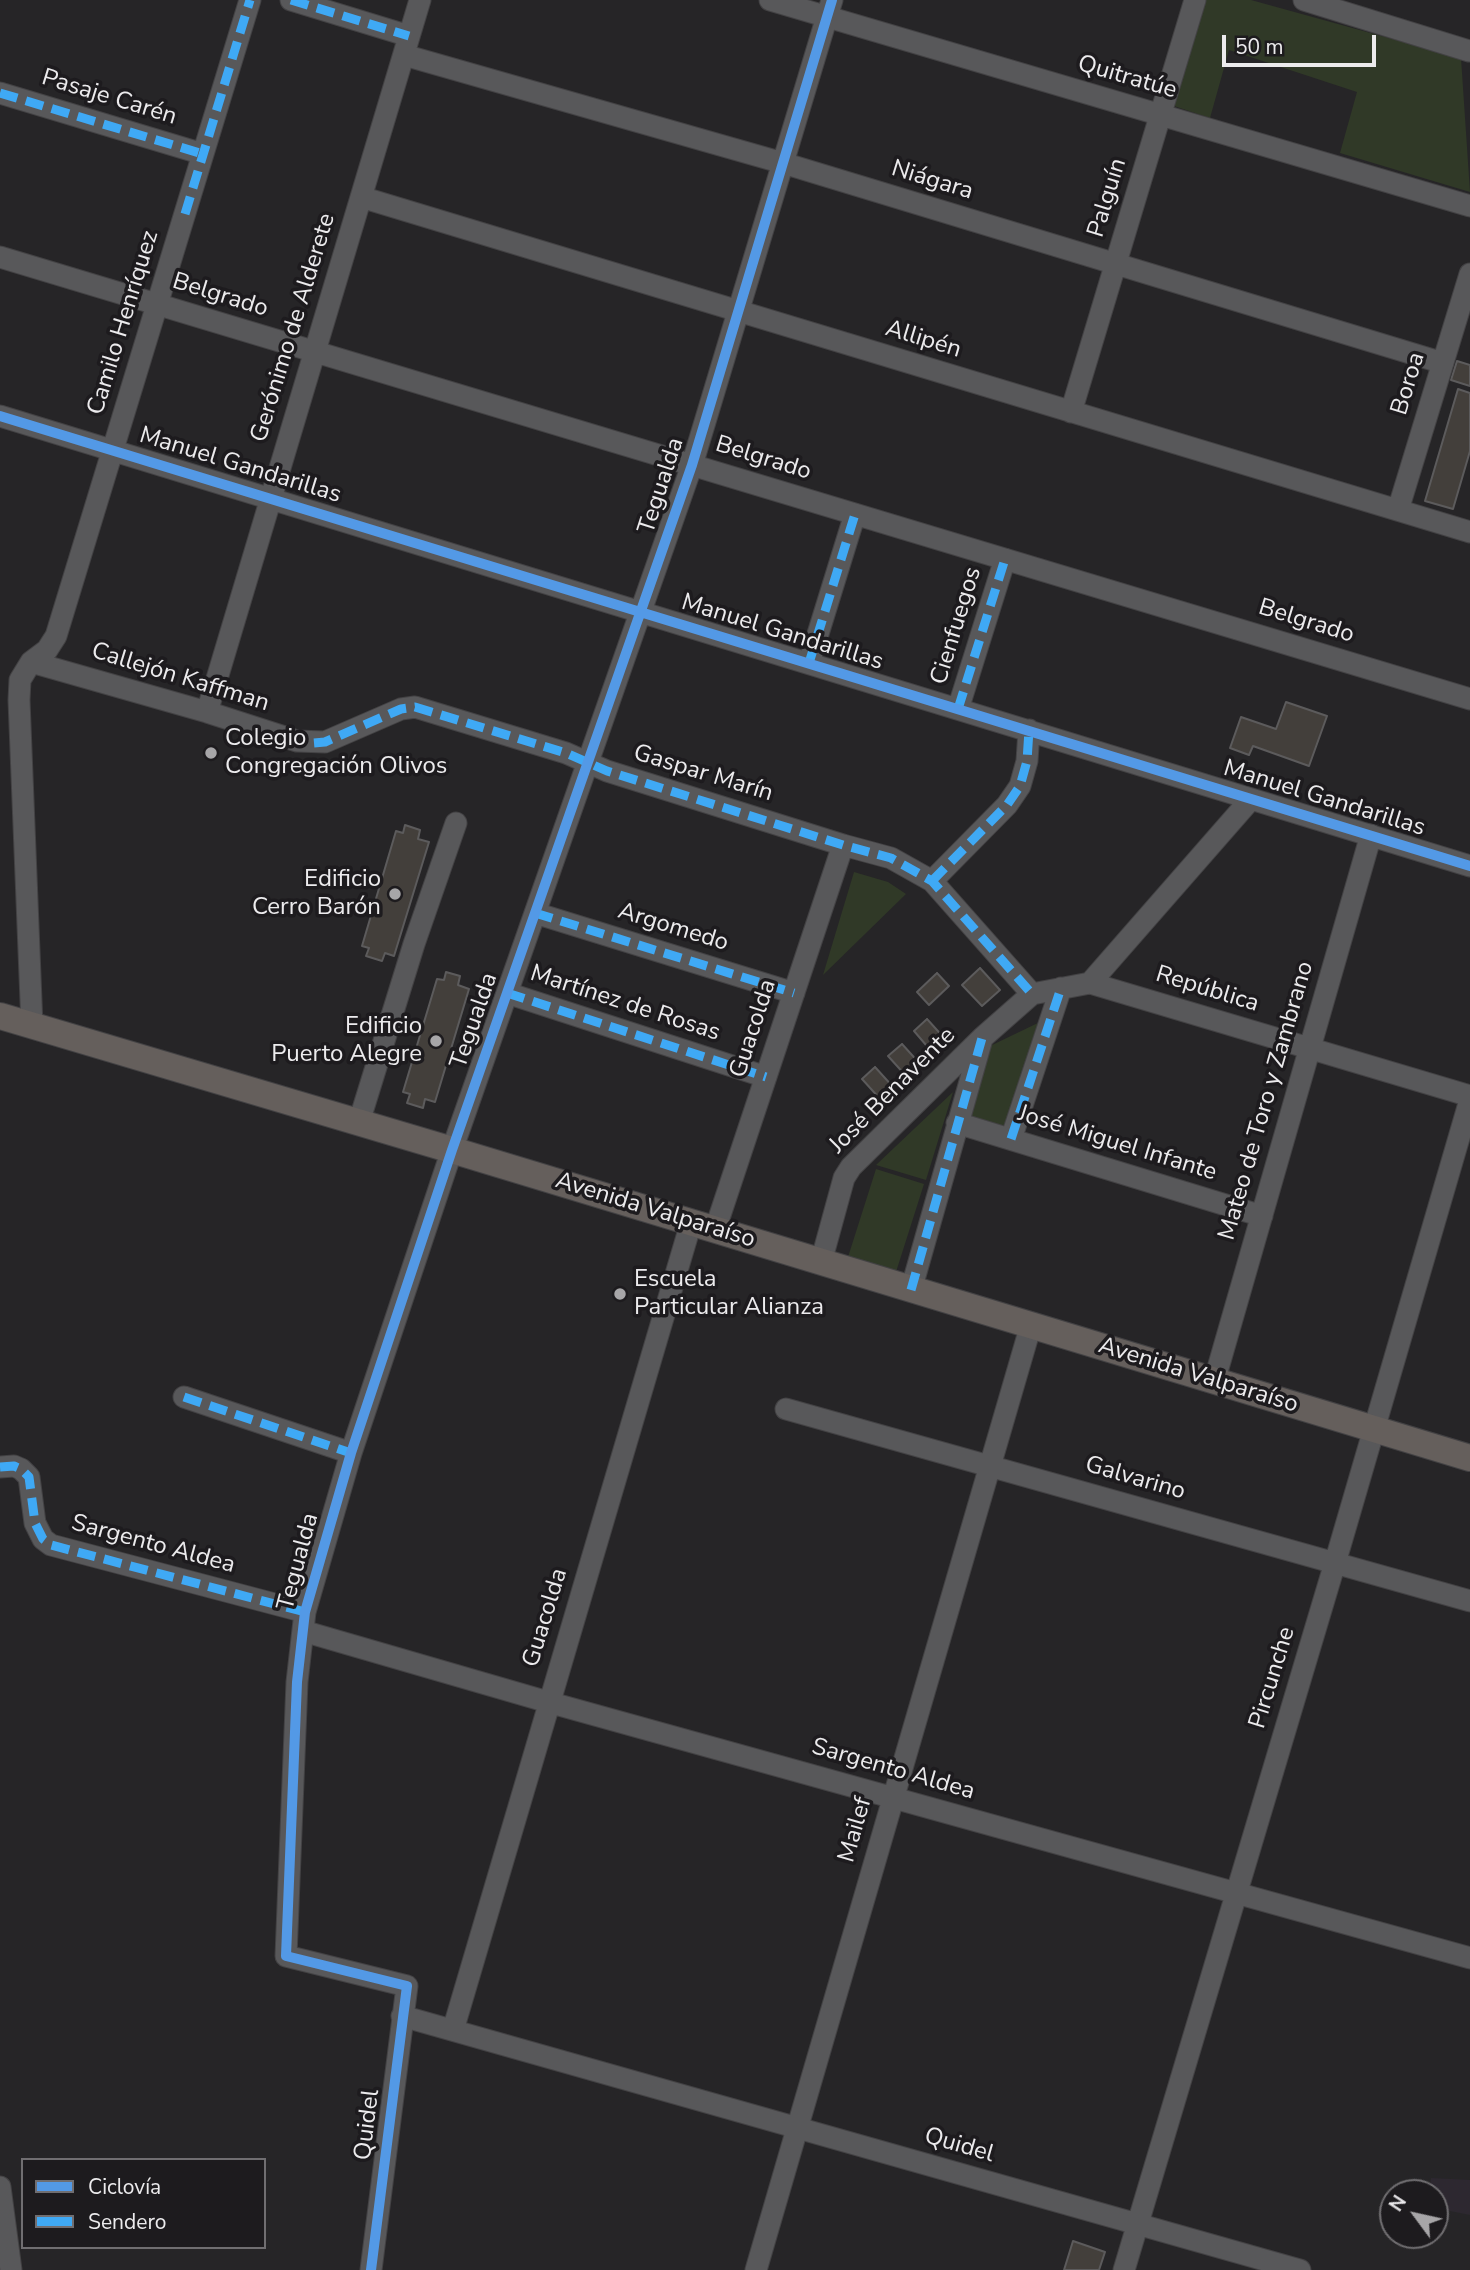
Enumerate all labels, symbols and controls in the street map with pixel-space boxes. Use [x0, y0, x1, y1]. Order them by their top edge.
scale bar [1225, 21, 1379, 65]
text: 50 m [1235, 33, 1284, 61]
street label: Quitratúe [1074, 50, 1180, 106]
street label: Pasaje Carén [38, 64, 180, 132]
street label: Niágara [888, 155, 976, 207]
street label: Palguín [1082, 155, 1134, 241]
street label: Gerónimo de Alderete [245, 210, 343, 446]
street label: Camilo Henríquez [82, 227, 166, 419]
street label: Belgrado [169, 268, 271, 324]
street label: Allipén [882, 315, 964, 365]
street label: Boroa [1386, 349, 1432, 419]
street label: Manuel Gandarillas [136, 422, 344, 510]
street label: Belgrado [712, 431, 814, 487]
street label: Tegualda [633, 434, 691, 538]
street label: Cienfuegos [925, 564, 989, 688]
street label: Manuel Gandarillas [678, 589, 886, 677]
street label: Belgrado [1255, 594, 1357, 650]
street label: Callejón Kaffman [88, 637, 272, 719]
place label: Colegio Congregación Olivos [225, 725, 447, 781]
street label: Gaspar Marín [630, 739, 776, 809]
marker: Colegio Congregación Olivos [203, 745, 219, 761]
street label: Manuel Gandarillas [1220, 755, 1428, 843]
place label: Edificio Cerro Barón [252, 866, 381, 922]
marker: Edificio Cerro Barón [387, 886, 403, 902]
street label: Argomedo [614, 898, 732, 958]
street label: Mateo de Toro y Zambrano [1213, 958, 1321, 1244]
street label: Martínez de Rosas [526, 960, 724, 1048]
street label: República [1152, 961, 1262, 1019]
street label: Tegualda [445, 969, 505, 1073]
street label: Guacolda [725, 976, 783, 1082]
place label: Edificio Puerto Alegre [271, 1013, 422, 1069]
street label: José Benavente [824, 1022, 962, 1160]
marker: Edificio Puerto Alegre [428, 1033, 444, 1049]
street label: José Miguel Infante [1014, 1100, 1220, 1188]
street label: Avenida Valparaíso [552, 1167, 758, 1255]
place label: Escuela Particular Alianza [634, 1266, 824, 1322]
marker: Escuela Particular Alianza [612, 1286, 628, 1302]
street label: Avenida Valparaíso [1095, 1332, 1301, 1420]
street label: Galvarino [1082, 1451, 1188, 1507]
street label: Sargento Aldea [68, 1509, 238, 1581]
street label: Tegualda [272, 1510, 326, 1614]
street label: Guacolda [517, 1565, 575, 1671]
street label: Pircunche [1244, 1624, 1302, 1732]
street label: Sargento Aldea [808, 1733, 978, 1807]
street label: Mailef [833, 1794, 879, 1866]
street label: Quidel [349, 2088, 387, 2162]
street label: Quidel [921, 2122, 997, 2170]
legend [21, 2158, 266, 2249]
text: Ciclovía [88, 2173, 161, 2201]
north arrow [1379, 2179, 1449, 2249]
text: N [1383, 2191, 1413, 2217]
text: Sendero [88, 2208, 167, 2236]

